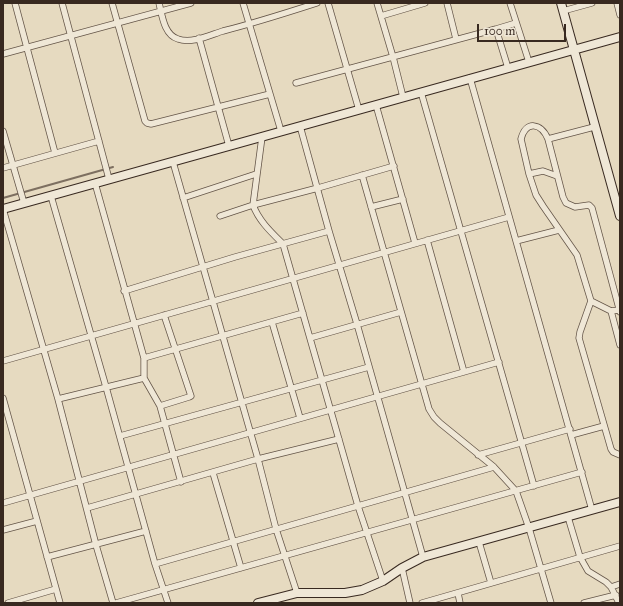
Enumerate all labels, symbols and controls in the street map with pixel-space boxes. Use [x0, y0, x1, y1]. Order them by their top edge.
scale bar [479, 16, 568, 42]
text: 100 m [484, 24, 515, 38]

